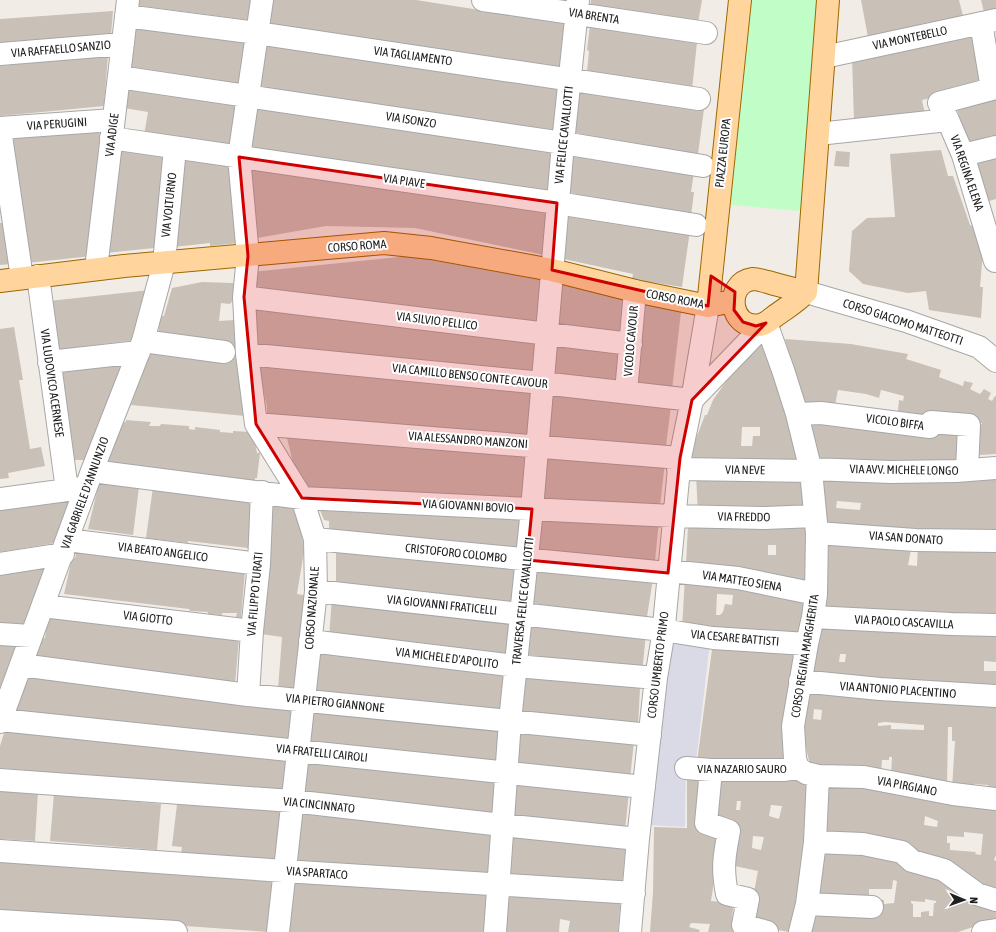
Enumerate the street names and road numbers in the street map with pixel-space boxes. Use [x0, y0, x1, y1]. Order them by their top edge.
street label: VIA BRENTA [568, 5, 620, 27]
street label: VIA MONTEBELLO [871, 23, 949, 53]
street label: VIA RAFFAELLO SANZIO [11, 38, 111, 60]
street label: VIA TAGLIAMENTO [373, 44, 453, 68]
street label: VIA FELICE CAVALLOTTI [552, 85, 576, 185]
street label: VIA ISONZO [385, 109, 437, 131]
street label: VIA ADIGE [102, 113, 122, 157]
street label: VIA PERUGINI [27, 115, 87, 133]
street label: PIAZZA EUROPA [712, 118, 734, 188]
street label: VIA REGINA ELENA [947, 133, 987, 213]
street label: VIA PIAVE [382, 171, 426, 191]
street label: VIA VOLTURNO [159, 172, 179, 238]
street label: CORSO ROMA [327, 237, 387, 255]
street label: CORSO ROMA [645, 287, 705, 311]
street label: CORSO GIACOMO MATTEOTTI [841, 296, 965, 348]
street label: VICOLO CAVOUR [621, 305, 641, 377]
street label: VIA SILVIO PELLICO [396, 309, 478, 333]
street label: VIA LUDOVICO ACERNESE [37, 328, 67, 438]
street label: VIA CAMILLO BENSO CONTE CAVOUR [392, 361, 548, 391]
street label: VICOLO BIFFA [865, 411, 925, 433]
street label: VIA ALESSANDRO MANZONI [408, 429, 528, 451]
street label: VIA GABRIELE D'ANNUNZIO [58, 435, 112, 551]
street label: VIA AVV. MICHELE LONGO [849, 462, 959, 478]
street label: VIA NEVE [725, 463, 765, 477]
street label: VIA GIOVANNI BOVIO [422, 497, 514, 515]
street label: VIA FREDDO [717, 510, 771, 524]
street label: VIA SAN DONATO [868, 528, 944, 548]
street label: TRAVERSA FELICE CAVALLOTTI [509, 536, 537, 666]
street label: VIA BEATO ANGELICO [117, 540, 209, 564]
street label: CRISTOFORO COLOMBO [404, 541, 508, 565]
street label: VIA FILIPPO TURATI [244, 551, 266, 637]
street label: CORSO NAZIONALE [302, 566, 322, 650]
street label: VIA MATTEO SIENA [701, 568, 783, 594]
street label: VIA GIOVANNI FRATICELLI [386, 592, 498, 618]
street label: CORSO REGINA MARGHERITA [788, 593, 822, 719]
street label: VIA GIOTTO [122, 608, 174, 628]
street label: CORSO UMBERTO PRIMO [645, 611, 671, 719]
street label: VIA PAOLO CASCAVILLA [854, 612, 954, 632]
street label: VIA CESARE BATTISTI [690, 627, 780, 649]
street label: VIA MICHELE D'APOLITO [395, 645, 499, 671]
street label: VIA ANTONIO PLACENTINO [839, 679, 957, 701]
street label: VIA PIETRO GIANNONE [285, 691, 385, 715]
street label: VIA FRATELLI CAIROLI [276, 741, 368, 765]
street label: VIA NAZARIO SAURO [697, 762, 787, 776]
street label: VIA PIRGIANO [876, 773, 938, 799]
street label: VIA CINCINNATO [282, 794, 356, 816]
street label: VIA SPARTACO [286, 864, 348, 882]

